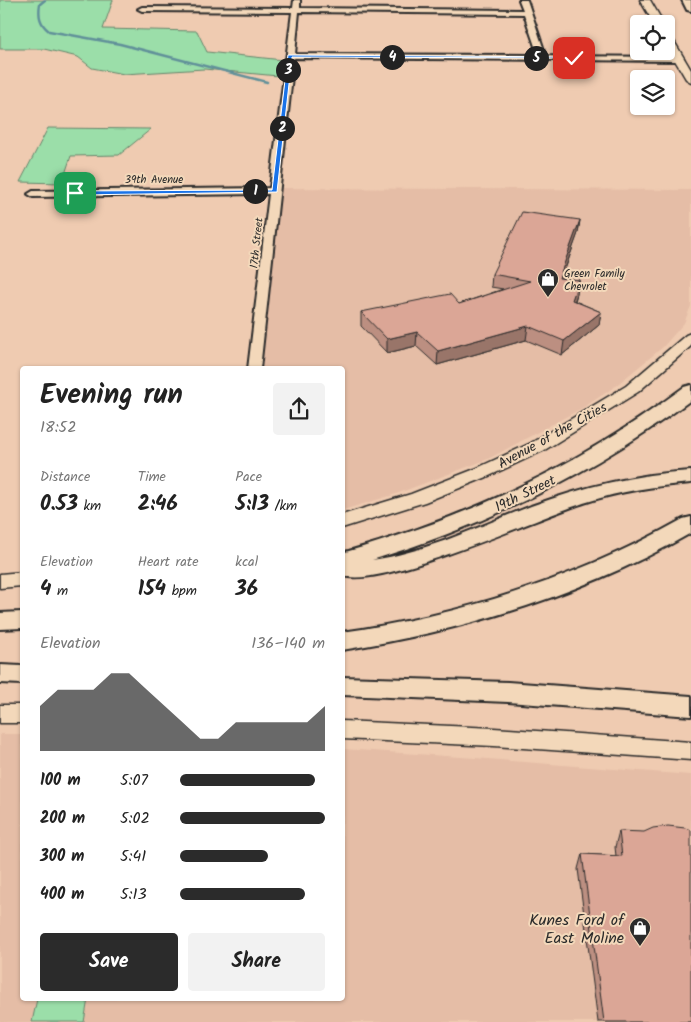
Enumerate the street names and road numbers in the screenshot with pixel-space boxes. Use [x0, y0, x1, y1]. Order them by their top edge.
street label: 39th Avenue [125, 171, 183, 189]
street label: 17th Street [245, 216, 269, 269]
street label: Avenue of the Cities [494, 397, 611, 475]
street label: 19th Street [491, 469, 560, 518]

